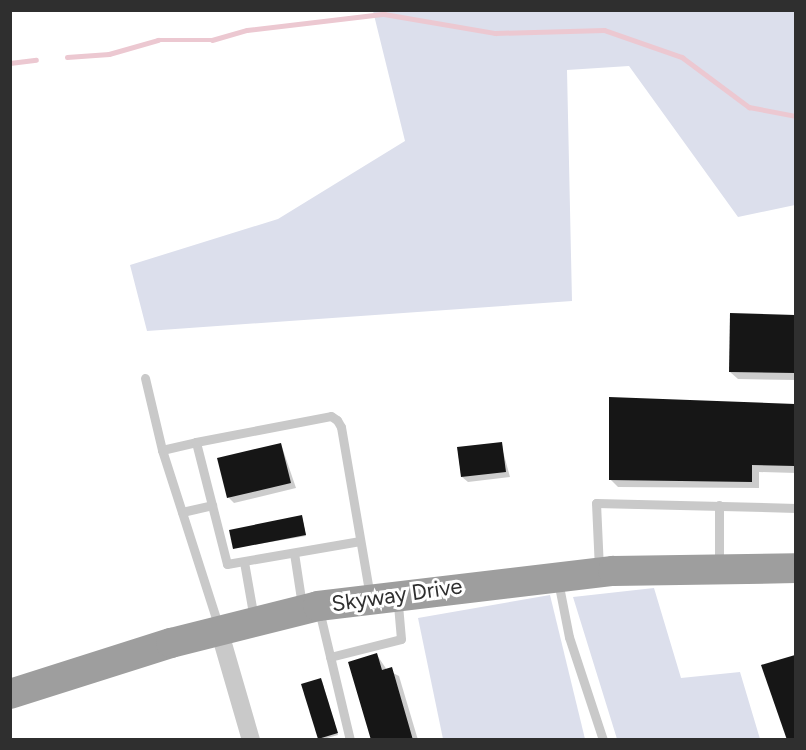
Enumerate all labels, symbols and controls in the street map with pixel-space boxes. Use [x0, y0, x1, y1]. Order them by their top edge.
street label: Skyway Drive [330, 573, 464, 617]

